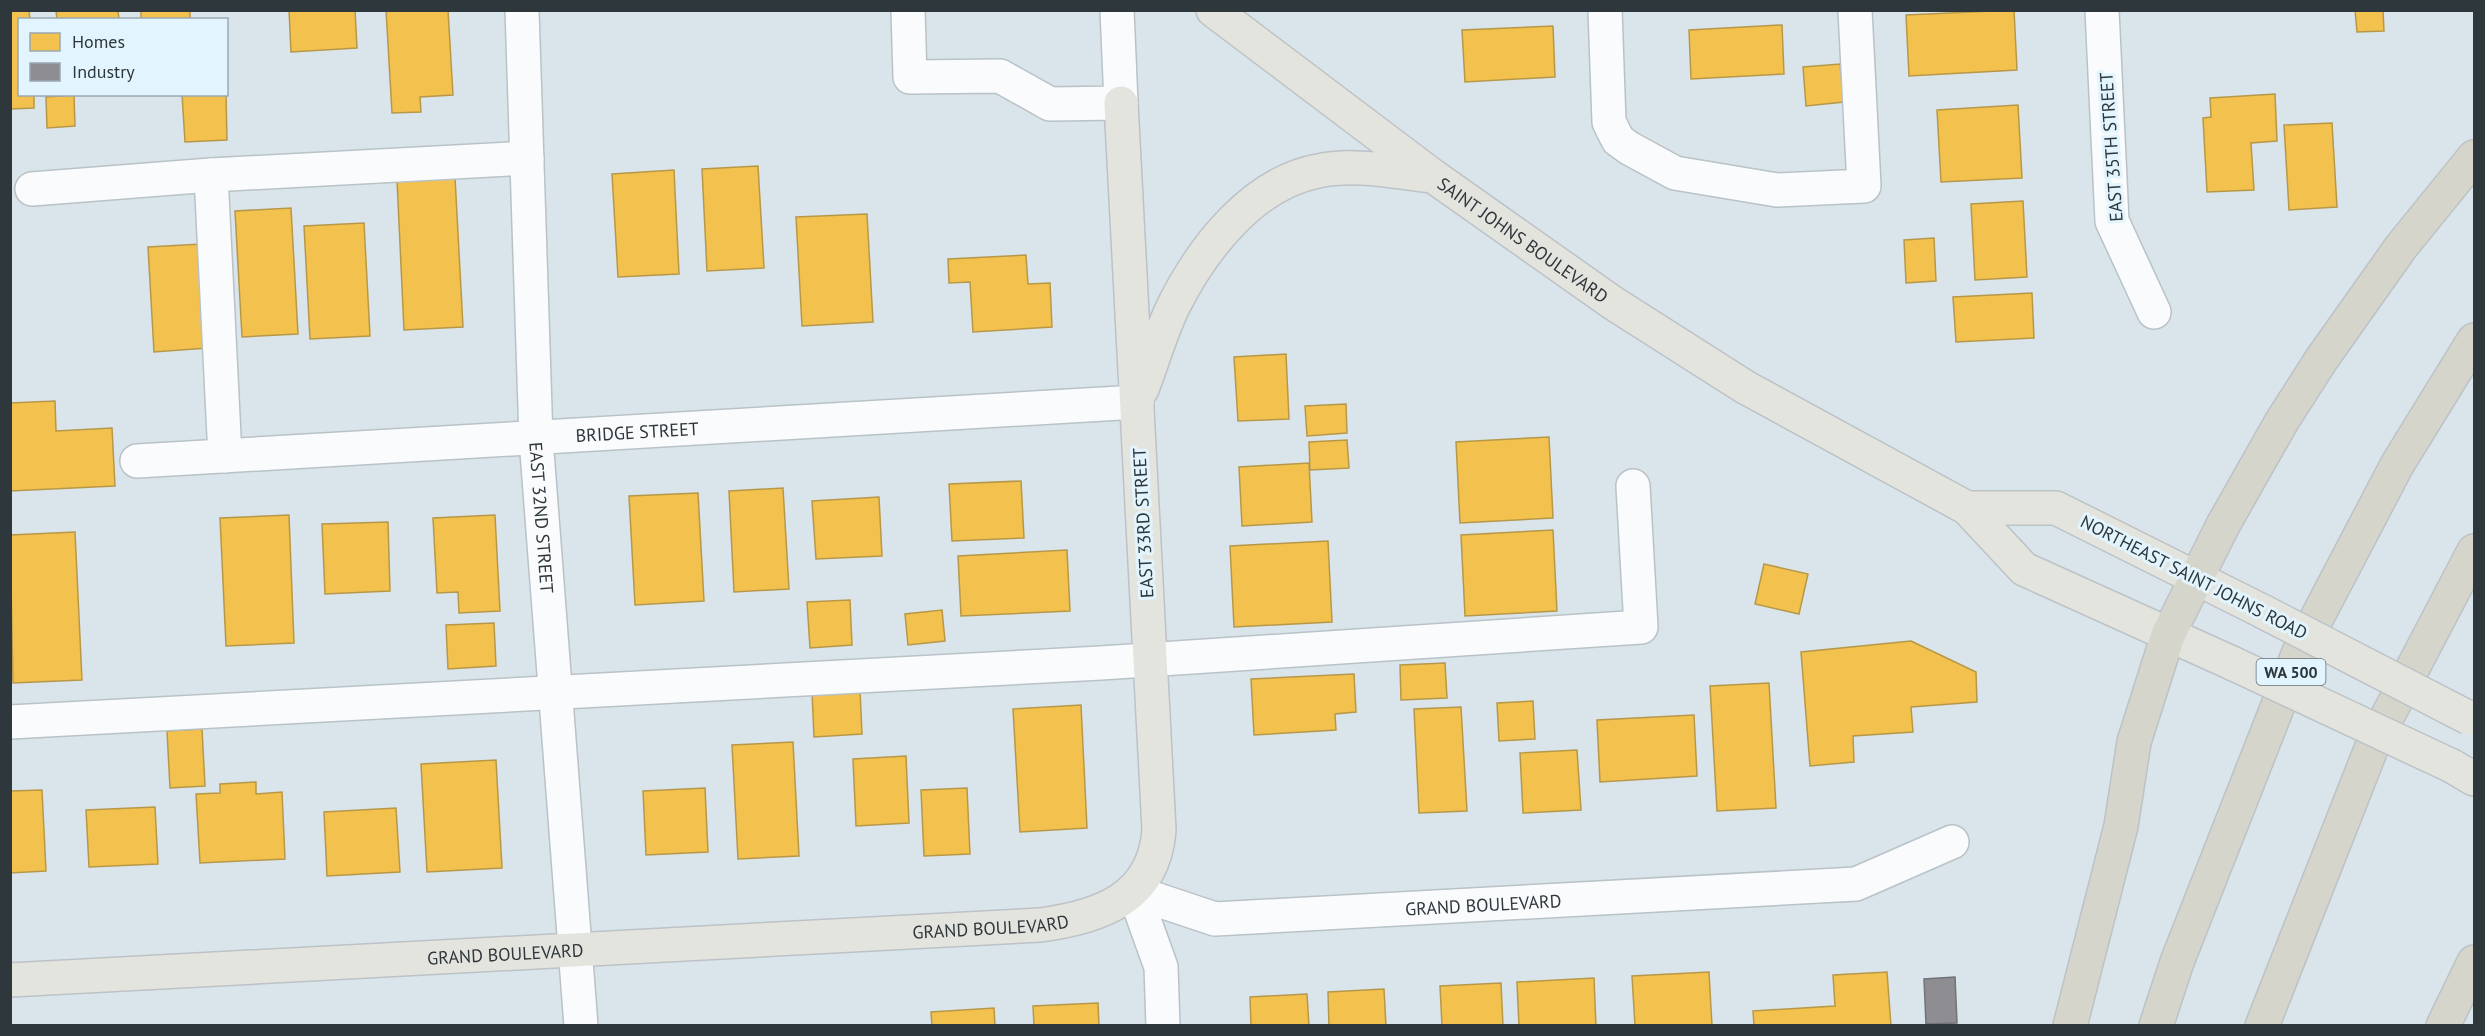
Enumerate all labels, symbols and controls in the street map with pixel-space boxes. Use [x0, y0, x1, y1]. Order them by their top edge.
legend [18, 18, 228, 96]
text: Homes [72, 30, 125, 53]
text: Industry [72, 60, 135, 83]
street label: EAST 35TH STREET [2094, 71, 2128, 223]
street label: SAINT JOHNS BOULEVARD [1433, 172, 1613, 308]
street label: BRIDGE STREET [575, 416, 699, 447]
street label: EAST 32ND STREET [525, 441, 559, 594]
street label: EAST 33RD STREET [1128, 447, 1158, 599]
street label: NORTHEAST SAINT JOHNS ROAD [2077, 510, 2311, 644]
road number: WA 500 [2256, 659, 2326, 685]
street label: GRAND BOULEVARD [1404, 889, 1562, 920]
street label: GRAND BOULEVARD [912, 909, 1071, 943]
street label: GRAND BOULEVARD [427, 938, 584, 969]

